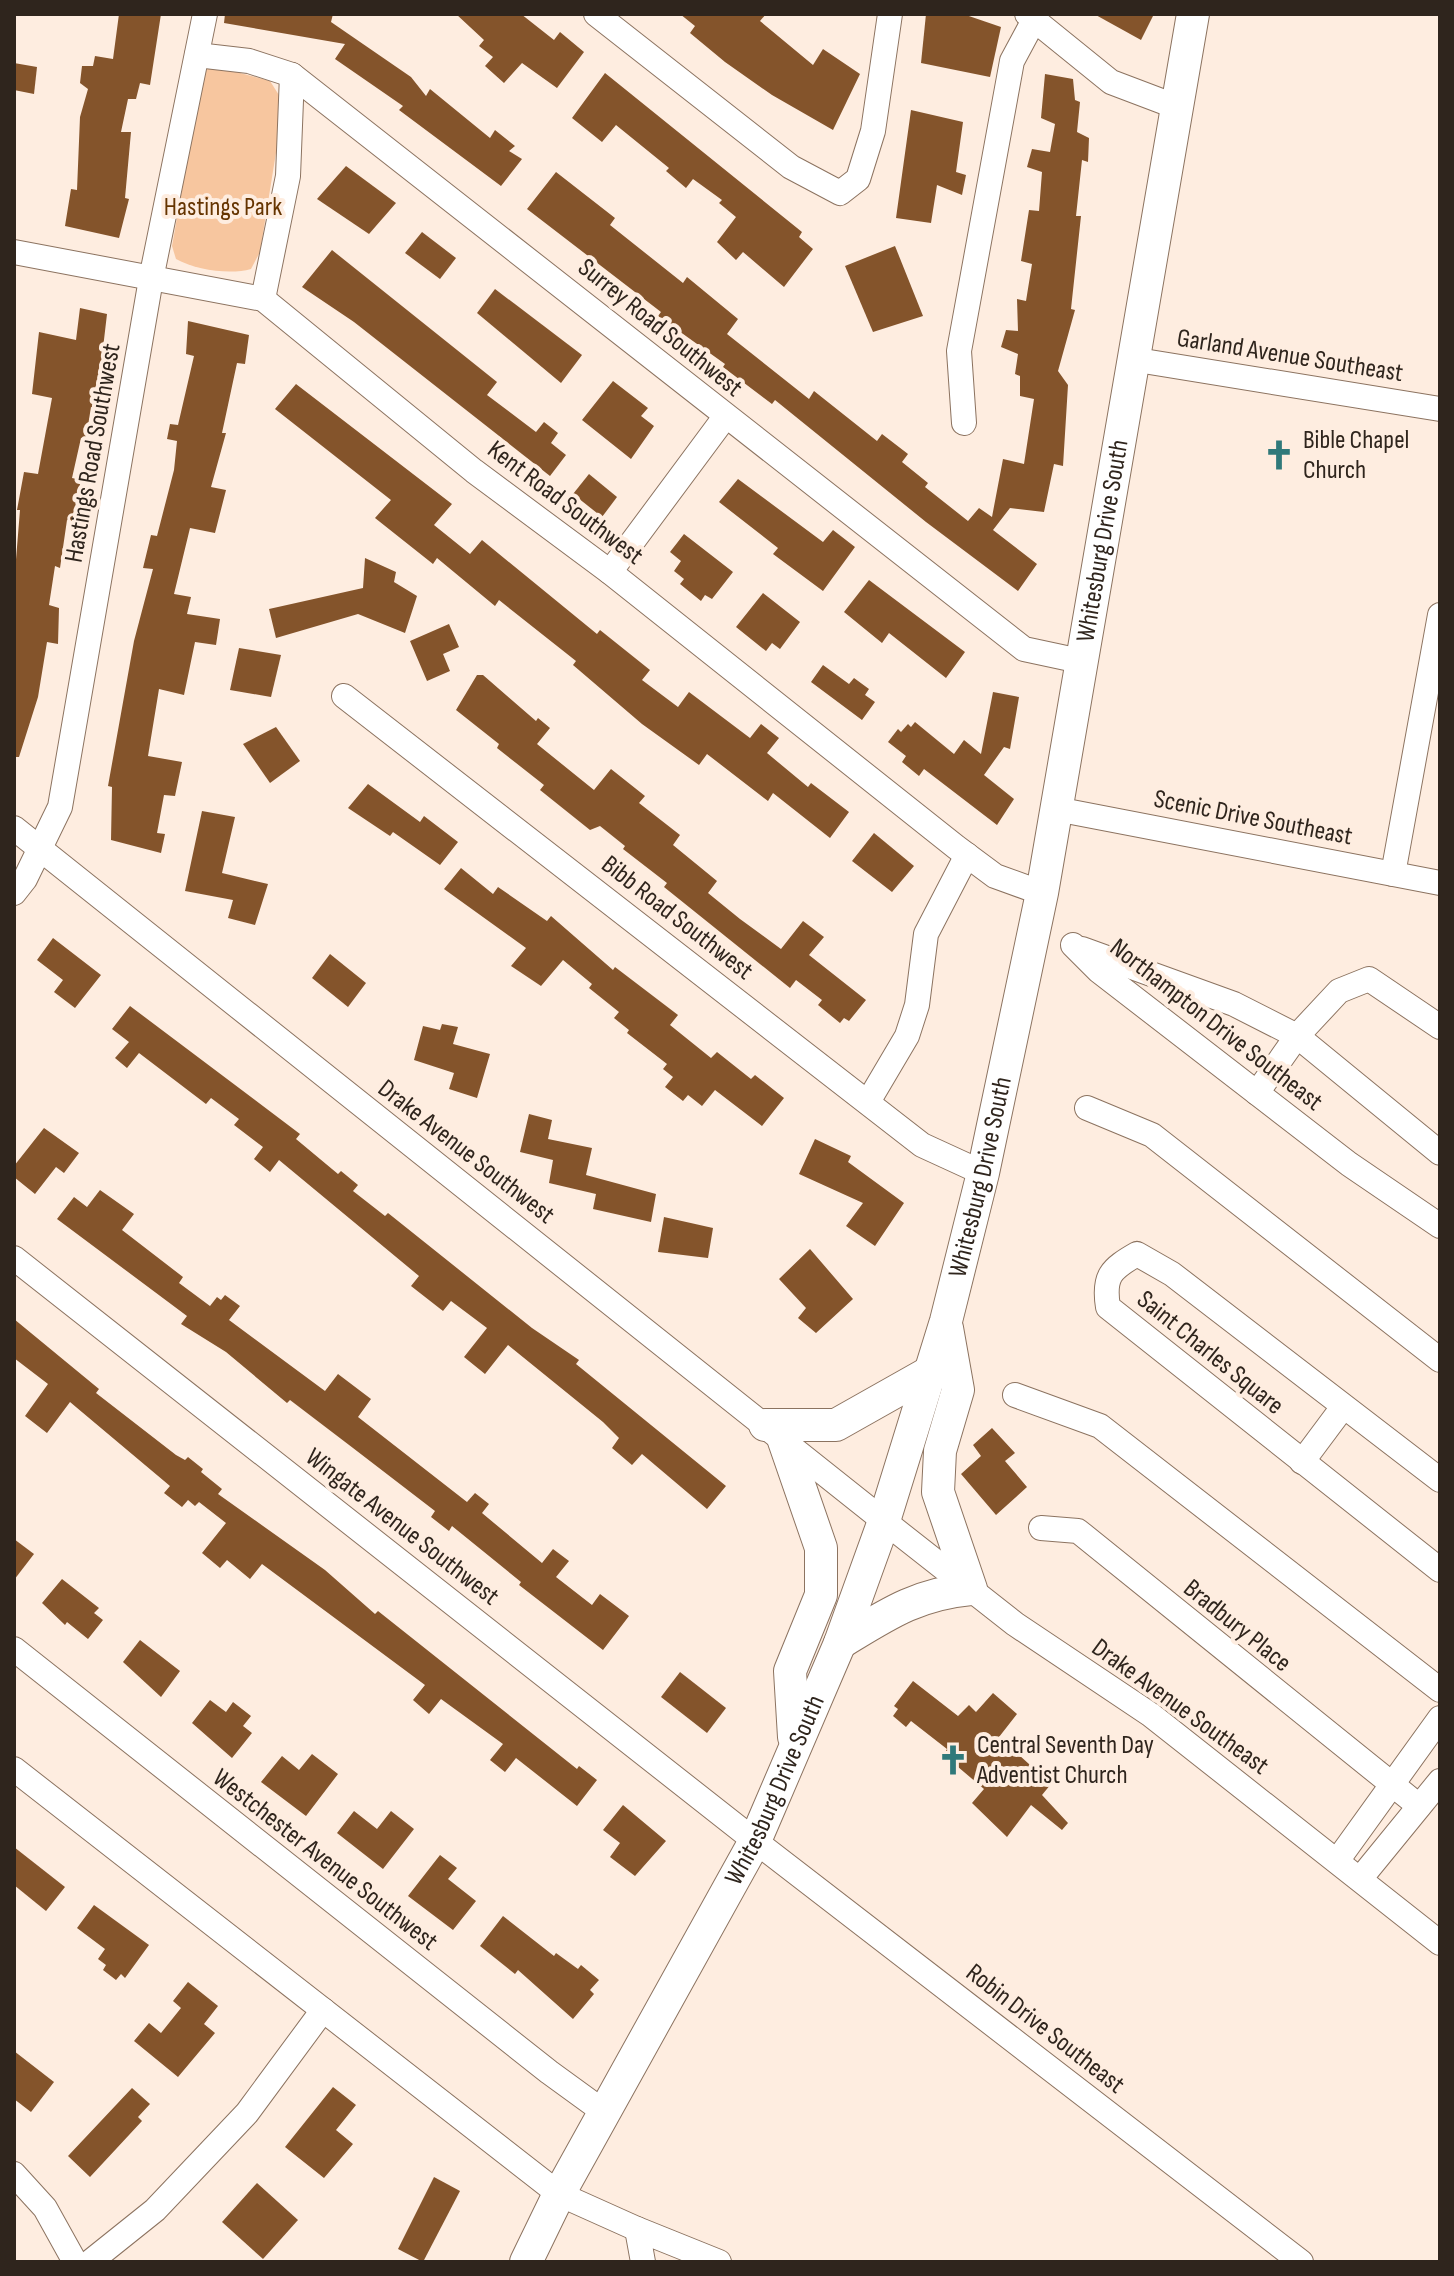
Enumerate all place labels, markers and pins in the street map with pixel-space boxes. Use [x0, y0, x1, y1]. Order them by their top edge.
place label: Bible Chapel Church [1303, 425, 1409, 486]
church icon: Bible Chapel Church [1262, 438, 1296, 472]
place label: Central Seventh Day Adventist Church [976, 1730, 1154, 1791]
church icon: Central Seventh Day Adventist Church [936, 1743, 970, 1777]

